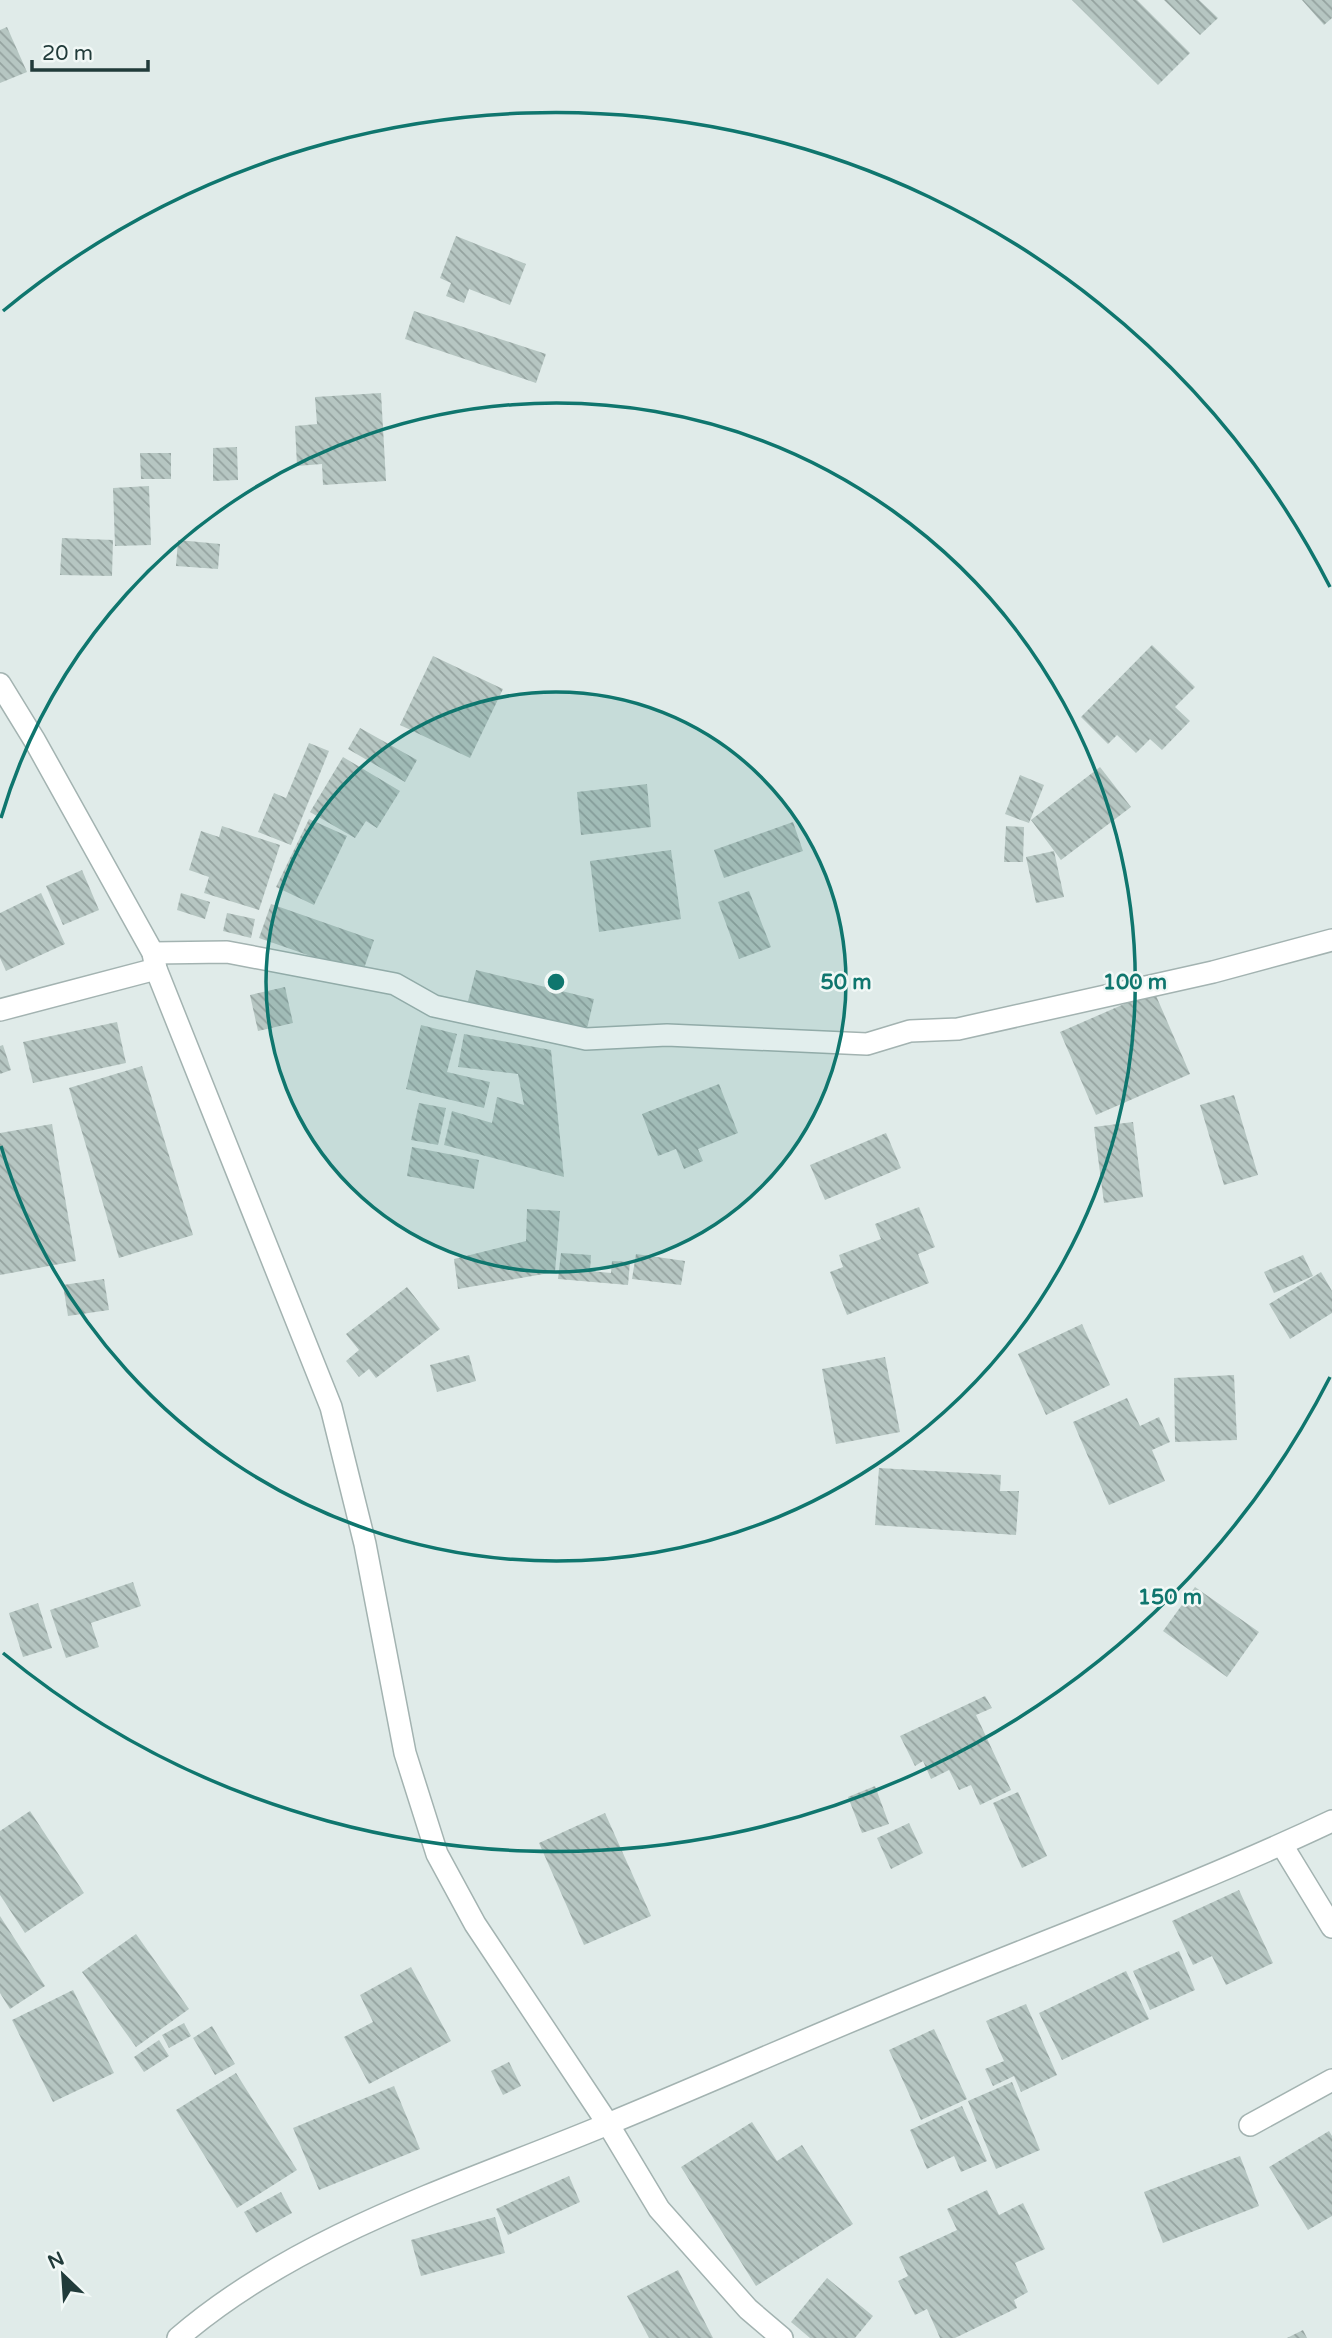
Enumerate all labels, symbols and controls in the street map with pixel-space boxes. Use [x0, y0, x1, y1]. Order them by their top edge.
scale bar [32, 28, 147, 72]
text: 20 m [42, 41, 93, 66]
centre of rings [544, 970, 568, 994]
text: 50 m [820, 970, 872, 995]
text: 100 m [1103, 970, 1167, 995]
text: 150 m [1138, 1585, 1202, 1610]
north arrow [28, 2240, 98, 2310]
text: N [45, 2247, 68, 2274]

